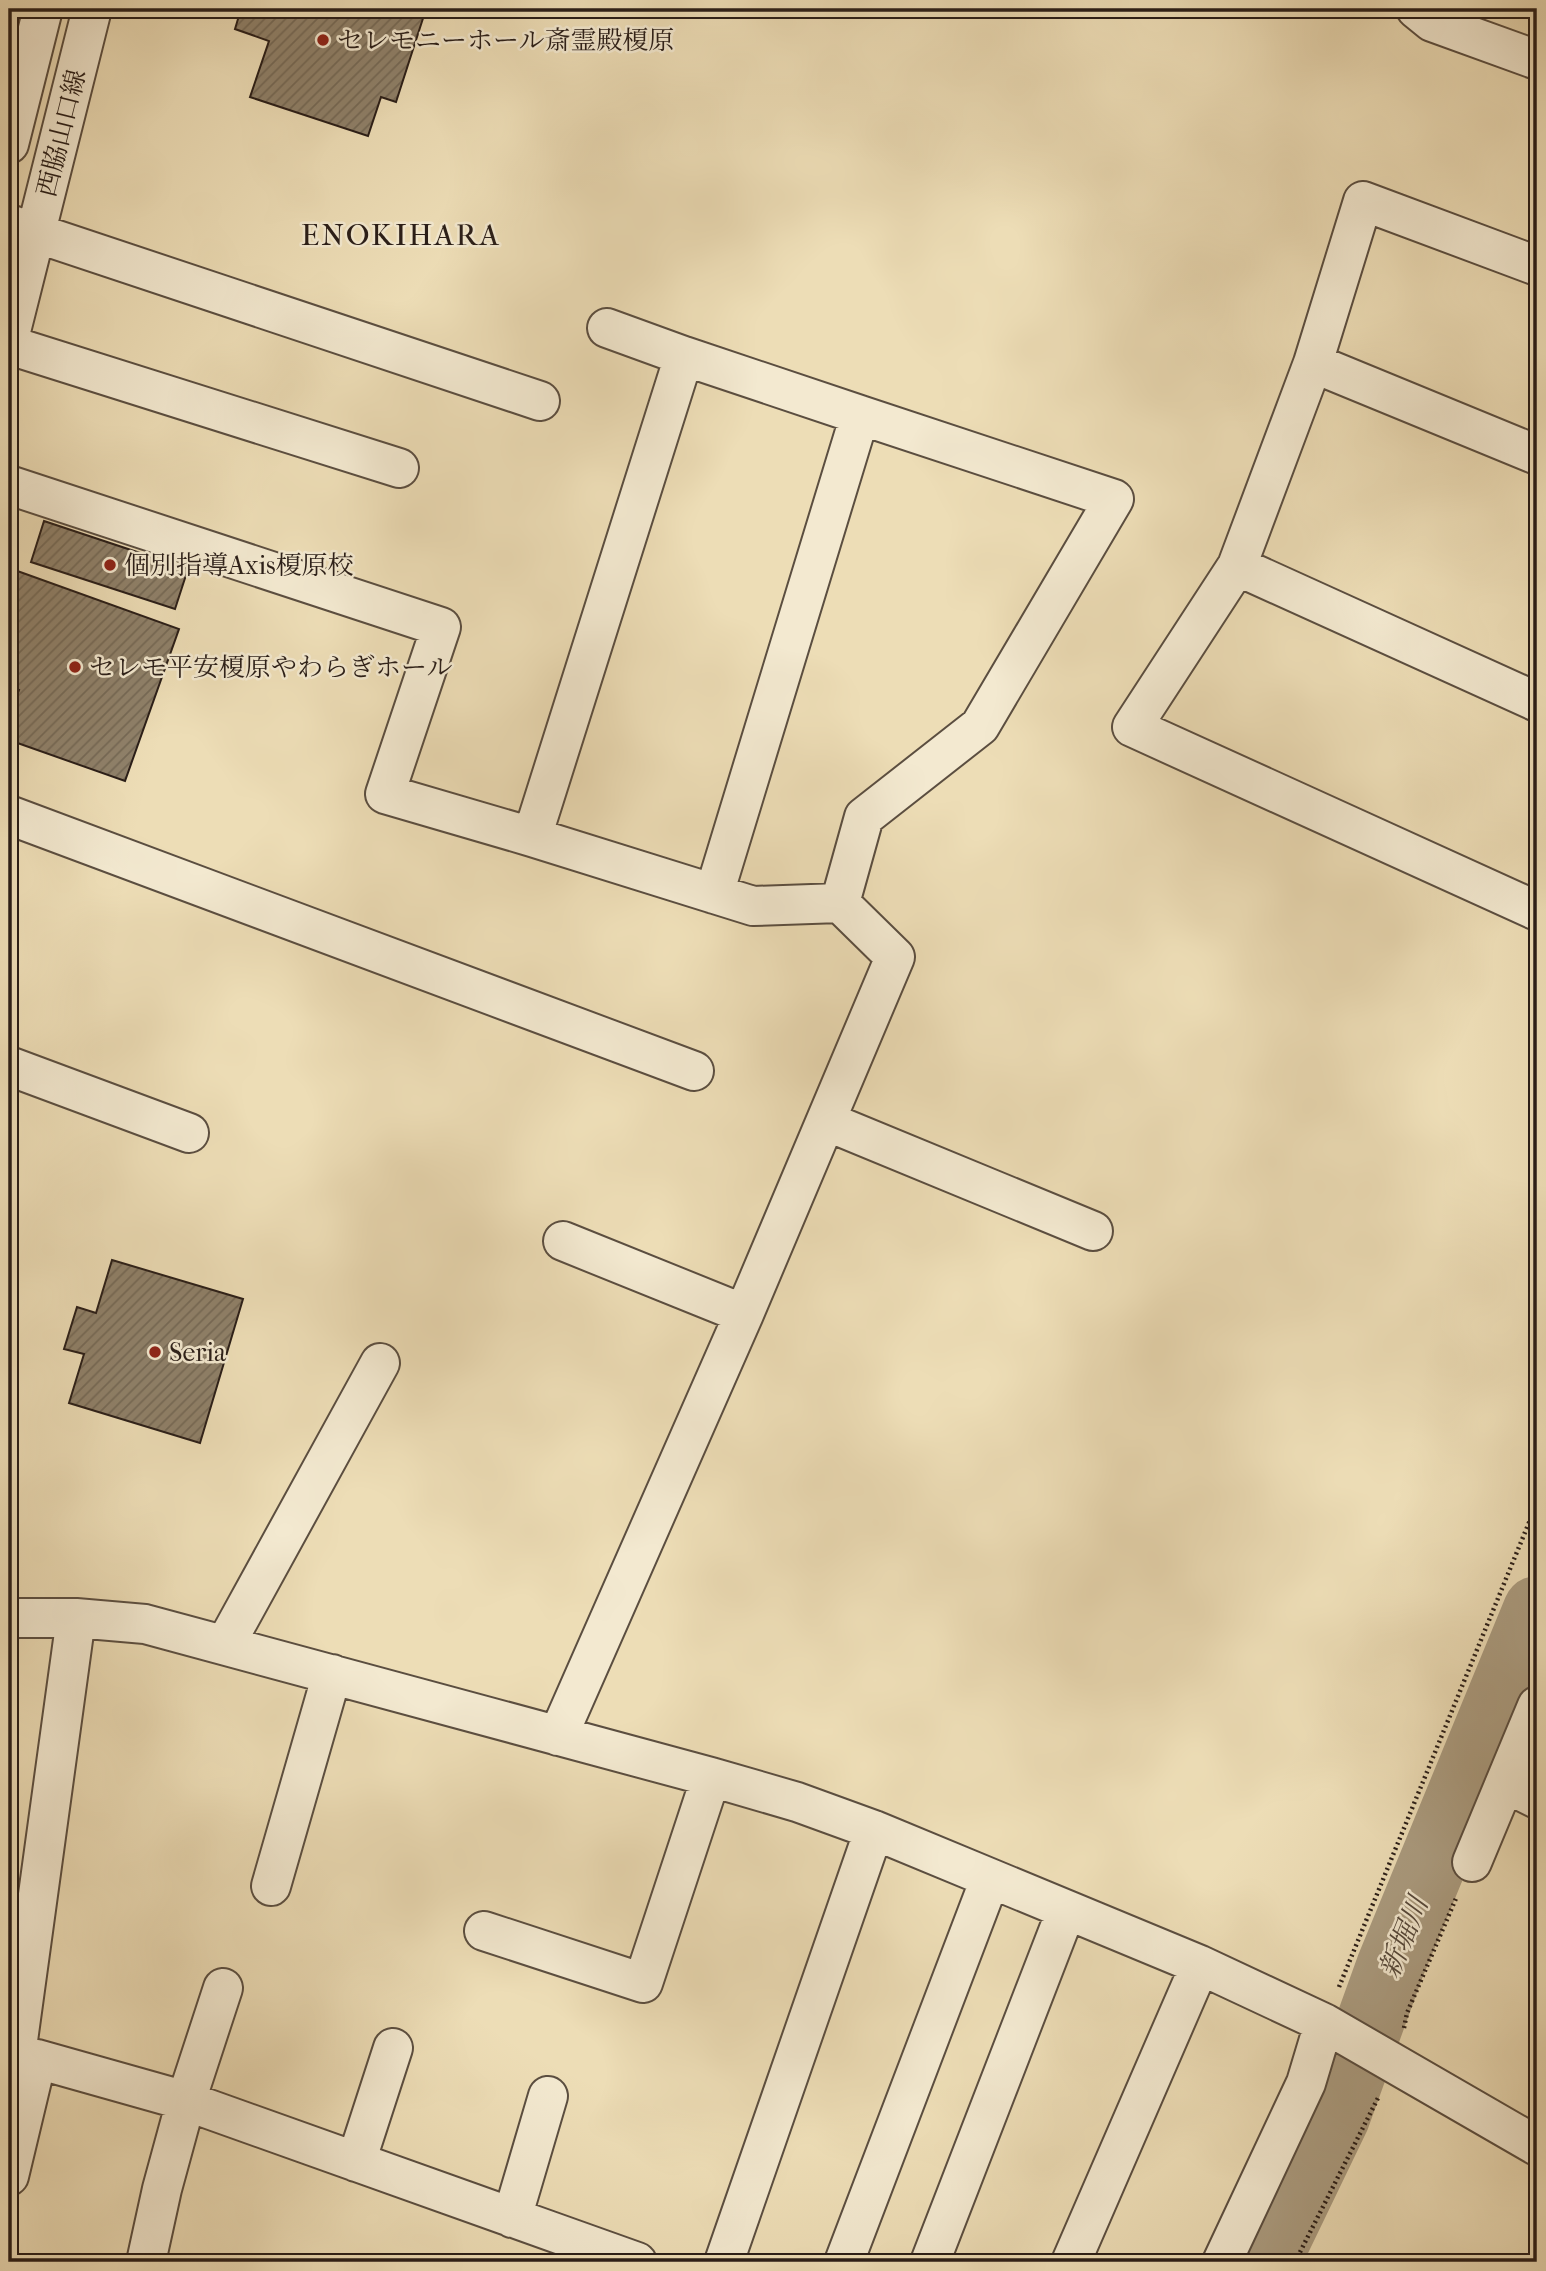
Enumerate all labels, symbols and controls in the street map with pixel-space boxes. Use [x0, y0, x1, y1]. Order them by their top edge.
place label: セレモニーホール斎霊殿榎原 [337, 25, 674, 56]
marker: セレモニーホール斎霊殿榎原 [315, 32, 331, 48]
street label: 西脇山口線 [31, 66, 92, 200]
district label: ENOKIHARA [301, 218, 501, 253]
place label: 個別指導Axis榎原校 [124, 550, 354, 581]
marker: 個別指導Axis榎原校 [102, 557, 118, 573]
place label: セレモ平安榎原やわらぎホール [89, 652, 452, 683]
marker: セレモ平安榎原やわらぎホール [67, 659, 83, 675]
place label: Seria [169, 1337, 227, 1368]
marker: Seria [147, 1344, 163, 1360]
water label: 新堀川 [1372, 1889, 1436, 1982]

